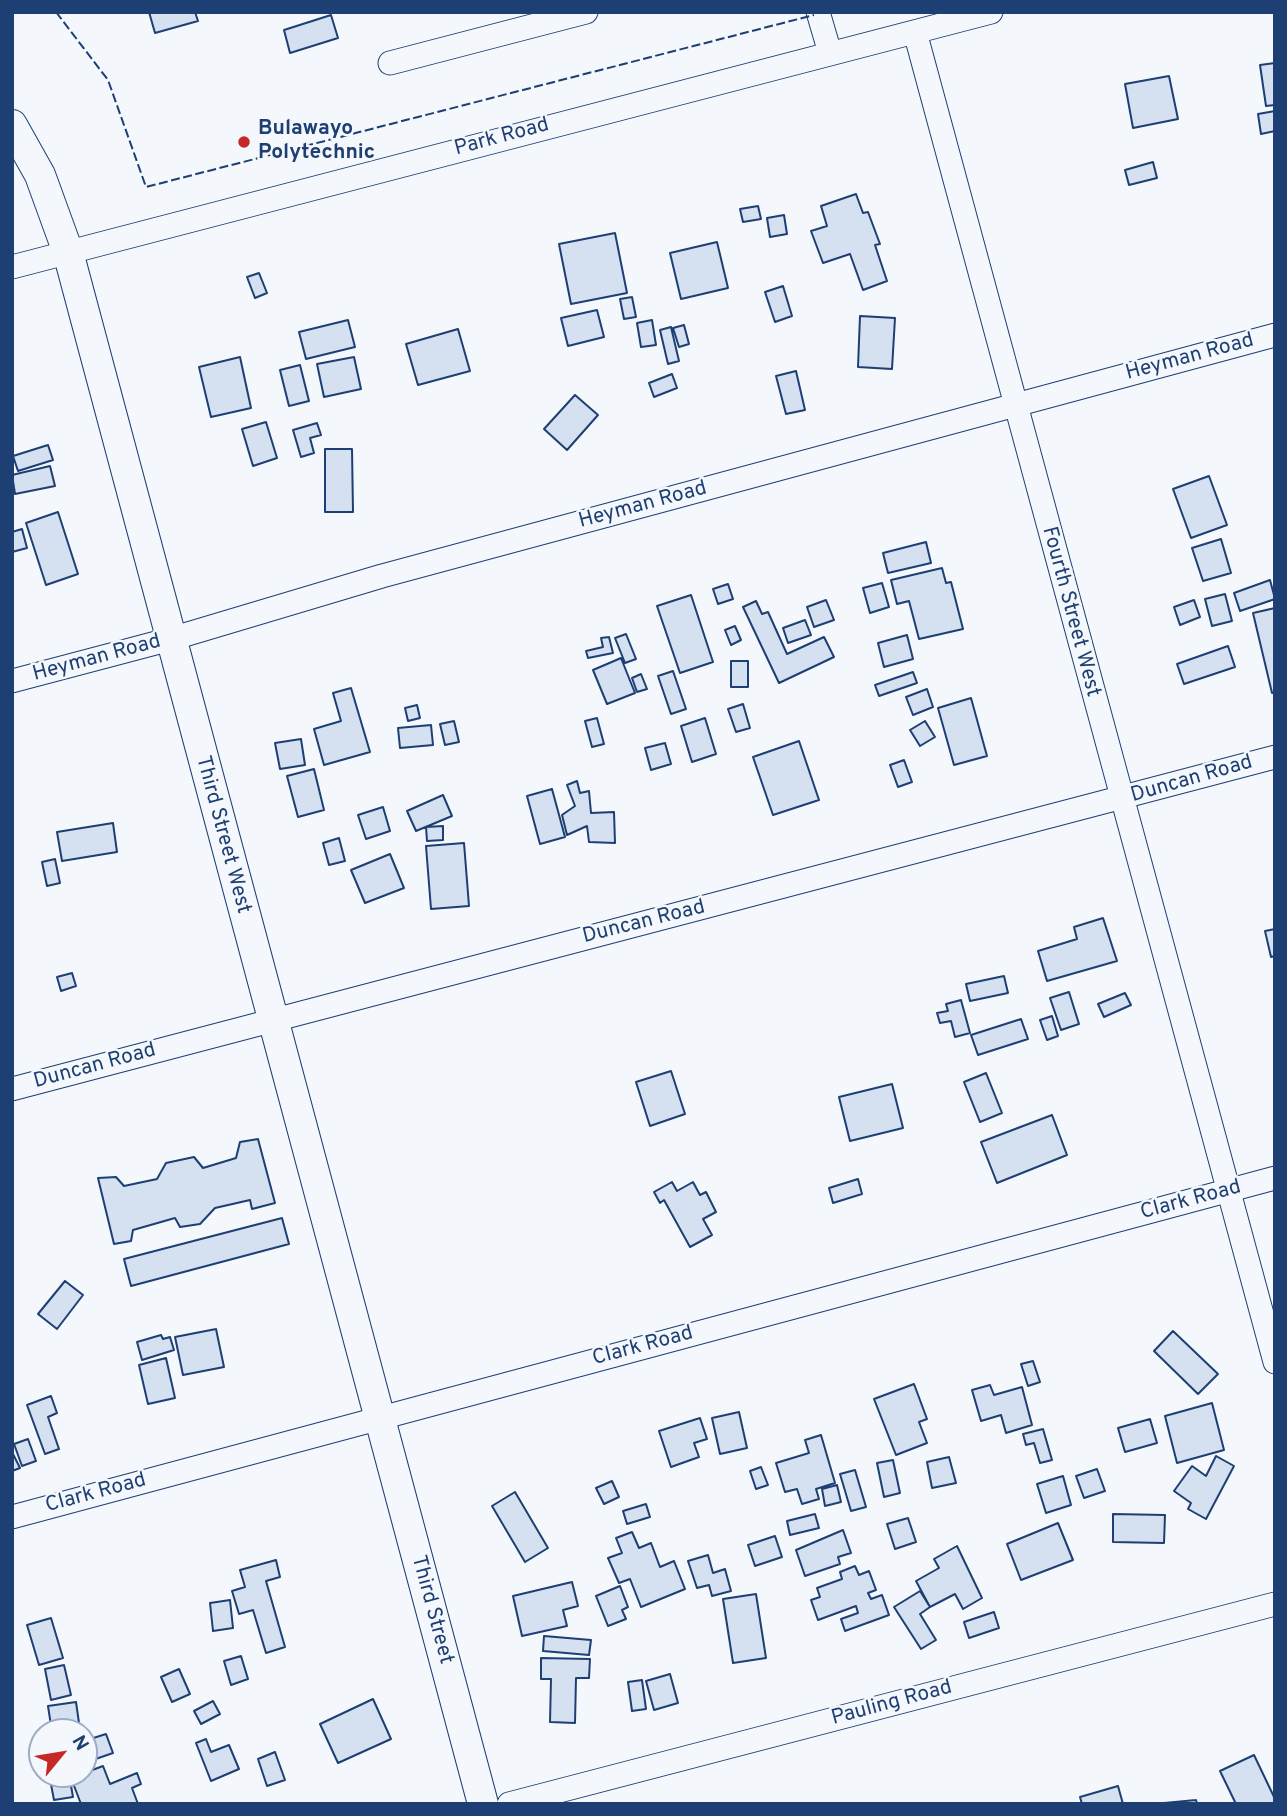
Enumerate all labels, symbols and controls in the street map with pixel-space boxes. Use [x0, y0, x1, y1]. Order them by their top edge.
street label: Park Road [452, 113, 552, 163]
place label: Bulawayo Polytechnic [258, 117, 375, 167]
marker: Bulawayo Polytechnic [236, 134, 252, 150]
street label: Heyman Road [1123, 329, 1257, 387]
street label: Heyman Road [576, 477, 710, 535]
street label: Fourth Street West [1035, 524, 1105, 700]
street label: Heyman Road [30, 630, 164, 688]
street label: Duncan Road [1128, 751, 1256, 809]
street label: Third Street West [189, 753, 255, 917]
street label: Duncan Road [580, 896, 708, 950]
street label: Duncan Road [31, 1039, 159, 1095]
street label: Clark Road [1138, 1175, 1244, 1227]
street label: Clark Road [590, 1321, 696, 1373]
street label: Clark Road [43, 1468, 149, 1520]
street label: Third Street [404, 1553, 458, 1667]
street label: Pauling Road [829, 1676, 955, 1732]
north arrow [28, 1718, 98, 1788]
text: N [66, 1732, 93, 1755]

